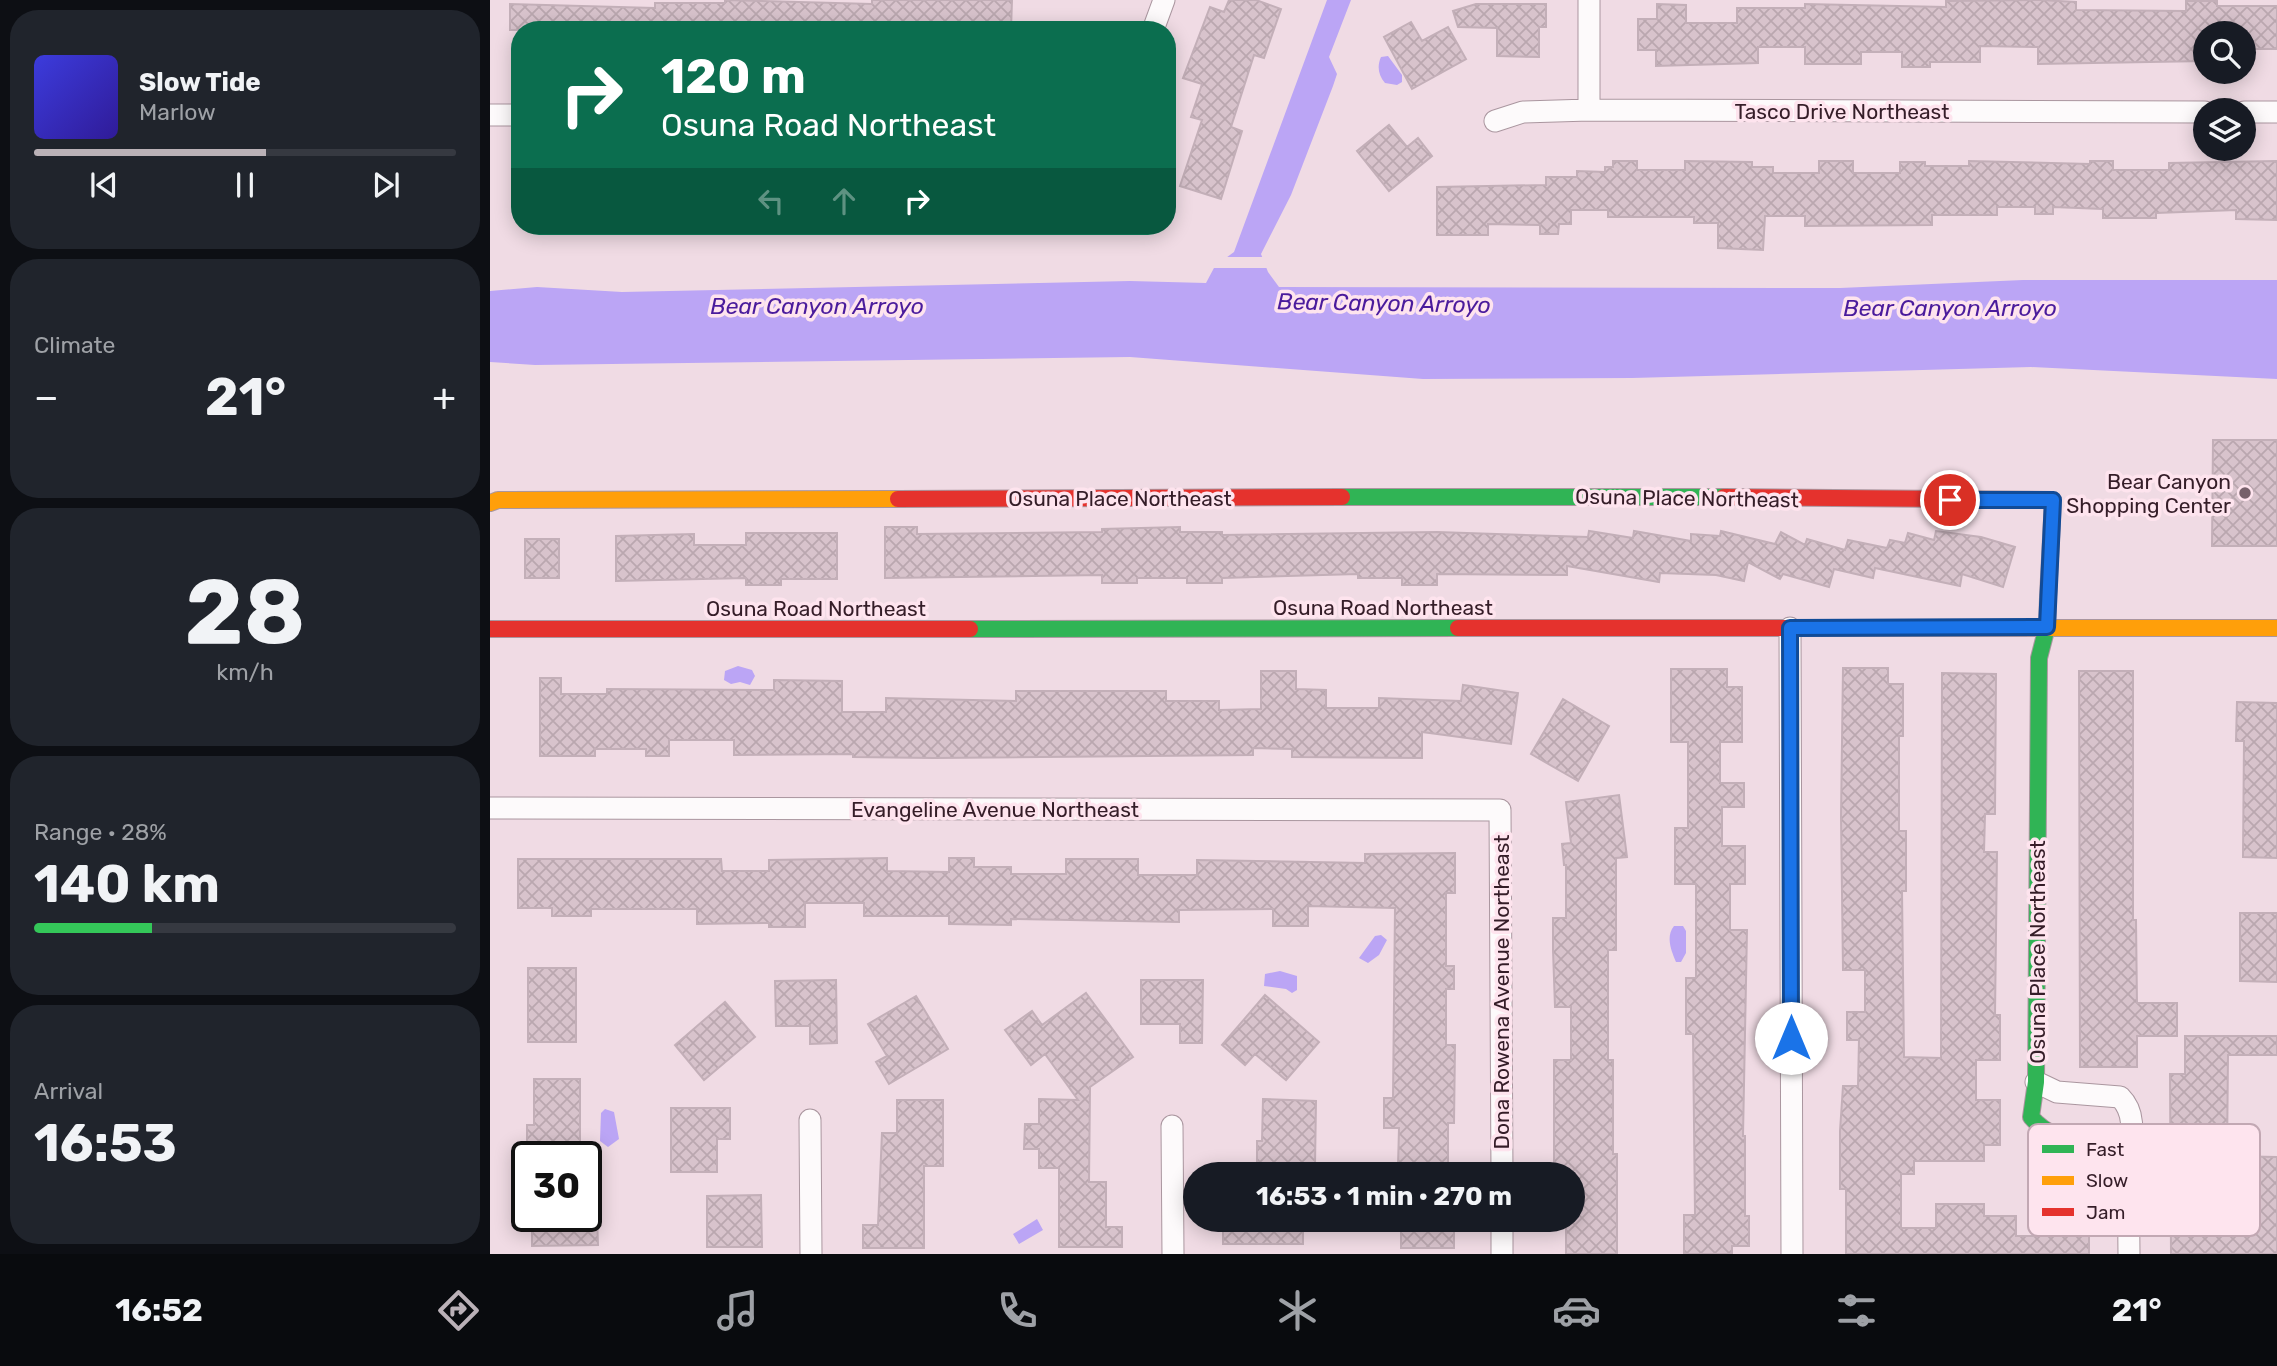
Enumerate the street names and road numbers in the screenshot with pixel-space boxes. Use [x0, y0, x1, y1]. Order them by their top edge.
street label: Tasco Drive Northeast [1735, 99, 1949, 124]
street label: Osuna Place Northeast [1575, 484, 1799, 512]
street label: Osuna Place Northeast [1008, 486, 1232, 511]
street label: Osuna Road Northeast [1273, 595, 1493, 620]
street label: Osuna Road Northeast [706, 596, 926, 621]
street label: Evangeline Avenue Northeast [851, 797, 1139, 822]
street label: Dona Rowena Avenue Northeast [1489, 834, 1514, 1150]
street label: Osuna Place Northeast [2025, 840, 2050, 1064]

